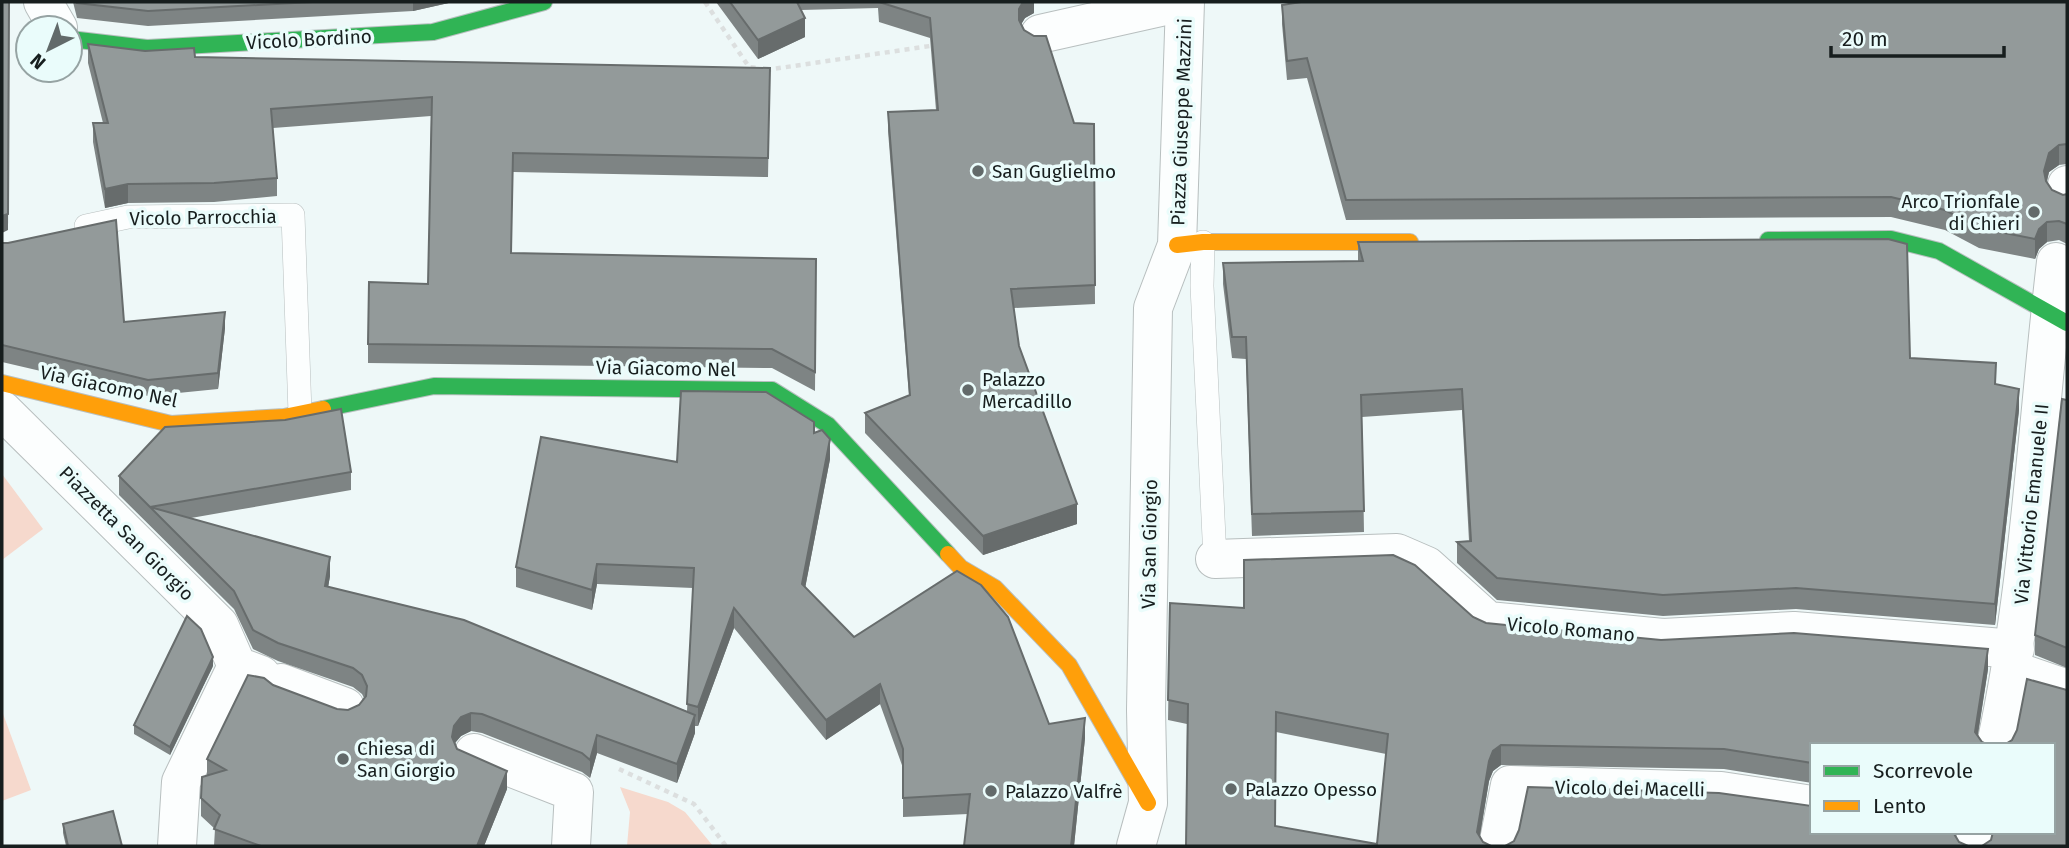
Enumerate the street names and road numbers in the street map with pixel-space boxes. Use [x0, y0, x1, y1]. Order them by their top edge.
street label: Piazza Giuseppe Mazzini [1166, 18, 1197, 226]
street label: Vicolo Bordino [246, 25, 372, 54]
street label: Vicolo Parrocchia [129, 205, 277, 230]
street label: Via Giacomo Nel [596, 356, 737, 381]
street label: Via Giacomo Nel [38, 361, 180, 412]
street label: Via Vittorio Emanuele II [2010, 403, 2053, 606]
street label: Piazzetta San Giorgio [54, 461, 199, 606]
street label: Via San Giorgio [1137, 479, 1162, 609]
street label: Vicolo Romano [1506, 612, 1636, 647]
street label: Vicolo dei Macelli [1555, 776, 1705, 801]

